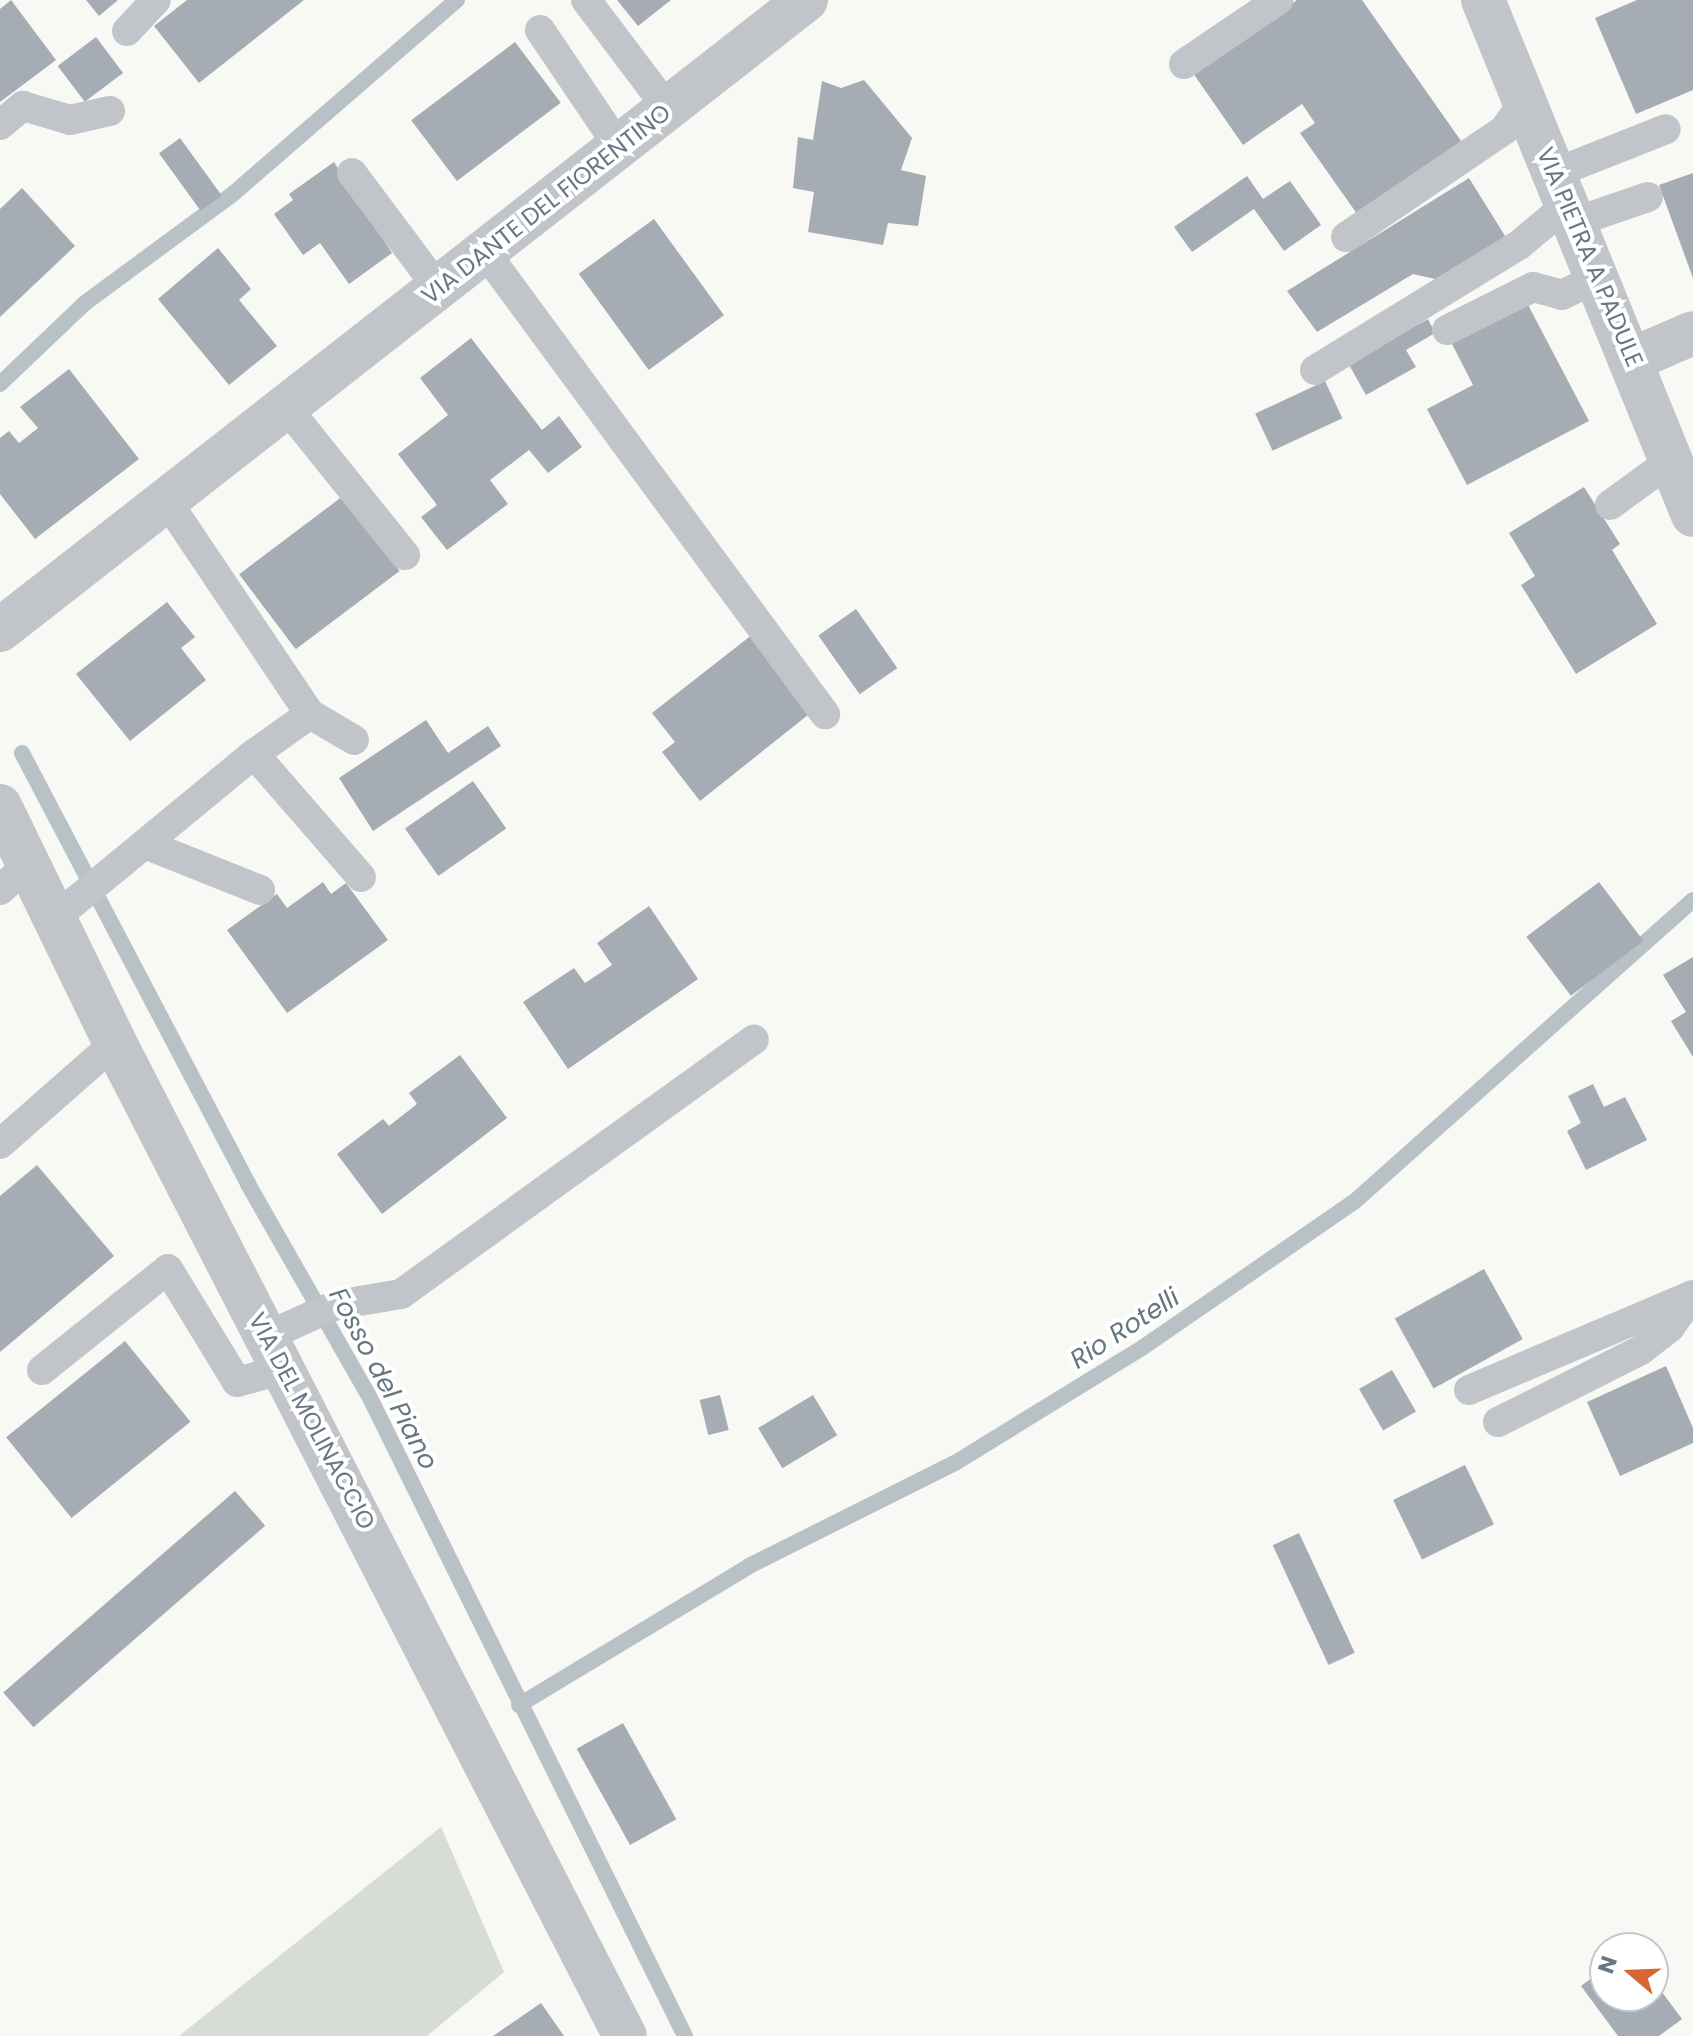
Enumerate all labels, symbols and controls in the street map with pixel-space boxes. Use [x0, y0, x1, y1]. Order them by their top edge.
street label: VIA DANTE DEL FIORENTINO [416, 98, 676, 310]
street label: VIA PIETRA A PADULE [1531, 143, 1649, 371]
water label: Rio Rotelli [1065, 1282, 1185, 1376]
water label: Fosso del Piano [322, 1283, 444, 1475]
street label: VIA DEL MOLINACCIO [243, 1308, 381, 1534]
north arrow [1589, 1932, 1669, 2012]
text: N [1590, 1952, 1625, 1978]

